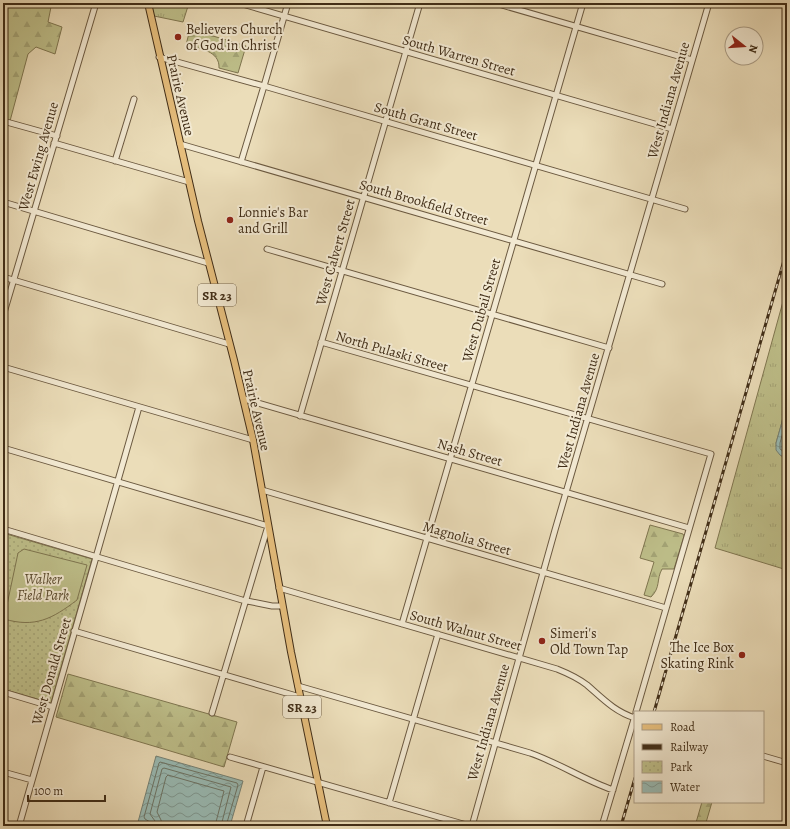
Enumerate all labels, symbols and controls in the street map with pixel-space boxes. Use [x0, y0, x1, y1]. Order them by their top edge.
place label: Believers Church of God in Christ [186, 20, 283, 55]
north arrow [724, 26, 764, 66]
street label: South Warren Street [400, 30, 518, 81]
marker: Believers Church of God in Christ [173, 32, 183, 42]
street label: West Indiana Avenue [642, 40, 694, 162]
text: N [745, 43, 761, 55]
street label: Prairie Avenue [162, 52, 199, 138]
street label: South Grant Street [372, 98, 480, 145]
street label: West Ewing Avenue [14, 100, 63, 214]
street label: South Brookfield Street [357, 175, 491, 230]
street label: West Calvert Street [311, 197, 360, 308]
place label: Lonnie's Bar and Grill [238, 203, 309, 238]
marker: Lonnie's Bar and Grill [225, 215, 235, 225]
street label: West Dubail Street [457, 256, 505, 365]
road number: SR 23 [198, 284, 236, 306]
street label: North Pulaski Street [334, 326, 451, 377]
street label: West Indiana Avenue [552, 351, 604, 473]
street label: Prairie Avenue [238, 367, 275, 453]
street label: Nash Street [435, 434, 505, 471]
street label: Magnolia Street [421, 517, 514, 560]
park label: Walker Field Park [17, 570, 69, 605]
street label: South Walnut Street [408, 605, 524, 656]
street label: West Donald Street [27, 615, 76, 728]
place label: Simeri's Old Town Tap [550, 624, 628, 659]
marker: Simeri's Old Town Tap [537, 636, 547, 646]
place label: The Ice Box Skating Rink [661, 638, 734, 673]
marker: The Ice Box Skating Rink [737, 650, 747, 660]
street label: West Indiana Avenue [462, 662, 514, 784]
road number: SR 23 [283, 696, 321, 718]
legend [634, 711, 764, 803]
text: Road [670, 719, 696, 735]
text: Railway [670, 739, 709, 755]
text: Park [670, 759, 693, 775]
scale bar [28, 777, 105, 803]
text: Water [669, 779, 700, 795]
text: 100 m [34, 783, 63, 799]

